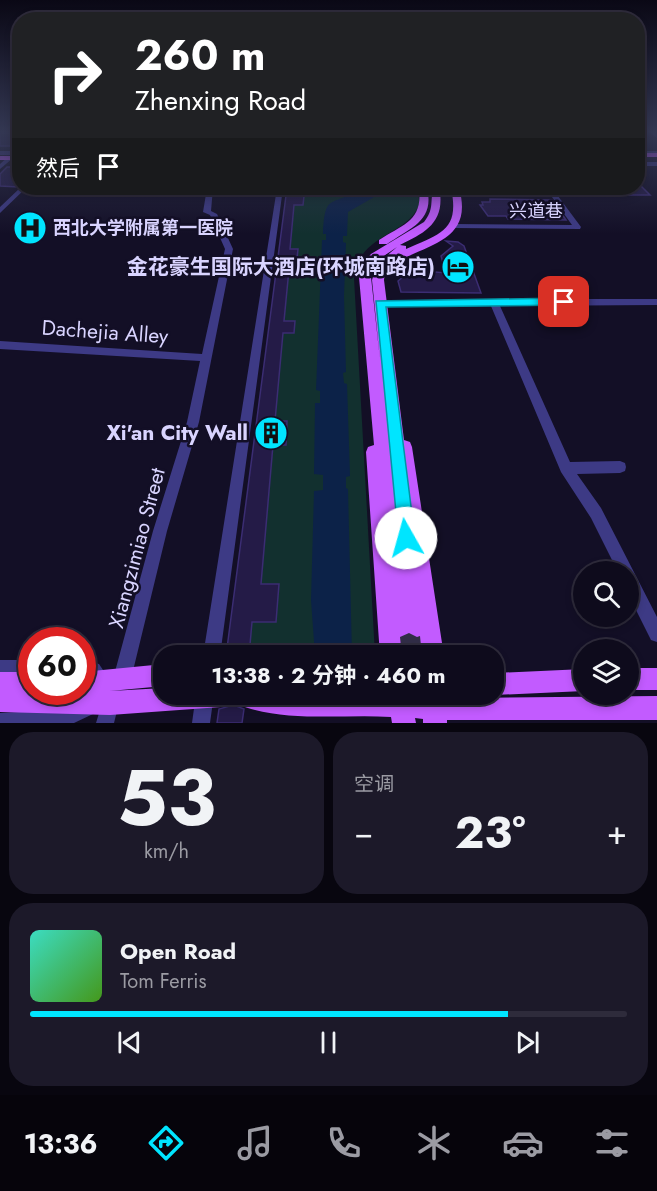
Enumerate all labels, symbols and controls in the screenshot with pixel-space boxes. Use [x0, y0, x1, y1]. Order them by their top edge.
text: 260 m [135, 25, 266, 86]
icon: right [36, 36, 114, 114]
text: Zhenxing Road [135, 81, 306, 120]
icon: arrive [92, 150, 125, 183]
text: 然后 [36, 152, 80, 184]
street label: 兴道巷 [509, 198, 563, 224]
hospital icon: 西北大学附属第一医院 [12, 210, 48, 246]
place label: 西北大学附属第一医院 [53, 215, 233, 241]
hotel icon: 金花豪生国际大酒店(环城南路店) [440, 249, 476, 285]
place label: 金花豪生国际大酒店(环城南路店) [127, 252, 435, 282]
pin [538, 276, 589, 327]
icon: arrive [547, 285, 580, 318]
street label: Dachejia Alley [41, 313, 170, 351]
building icon: Xi'an City Wall [253, 415, 289, 451]
place label: Xi'an City Wall [106, 418, 248, 448]
street label: Xiangzimiao Street [101, 464, 173, 632]
position arrow [374, 506, 438, 570]
map controls [573, 561, 639, 705]
button: search [573, 561, 639, 627]
speed limit sign: 60 [18, 627, 96, 705]
button: layers [573, 639, 639, 705]
text: 13:38 · 2 分钟 · 460 m [211, 659, 446, 691]
text: 53 [117, 742, 216, 854]
text: 空调 [354, 770, 394, 799]
text: 23° [455, 800, 526, 865]
text: − [354, 809, 373, 856]
text: + [607, 809, 627, 856]
text: km/h [144, 837, 189, 866]
text: Open Road [120, 935, 236, 967]
text: Tom Ferris [120, 967, 207, 996]
icon: previous [113, 1026, 146, 1059]
icon: pause [312, 1026, 345, 1059]
icon: next [511, 1026, 544, 1059]
icon: directions [145, 1122, 187, 1164]
icon: music [234, 1122, 276, 1164]
icon: phone [323, 1122, 365, 1164]
icon: climate [413, 1122, 455, 1164]
icon: car [502, 1122, 544, 1164]
icon: filters [591, 1122, 633, 1164]
text: 13:36 [24, 1124, 98, 1163]

